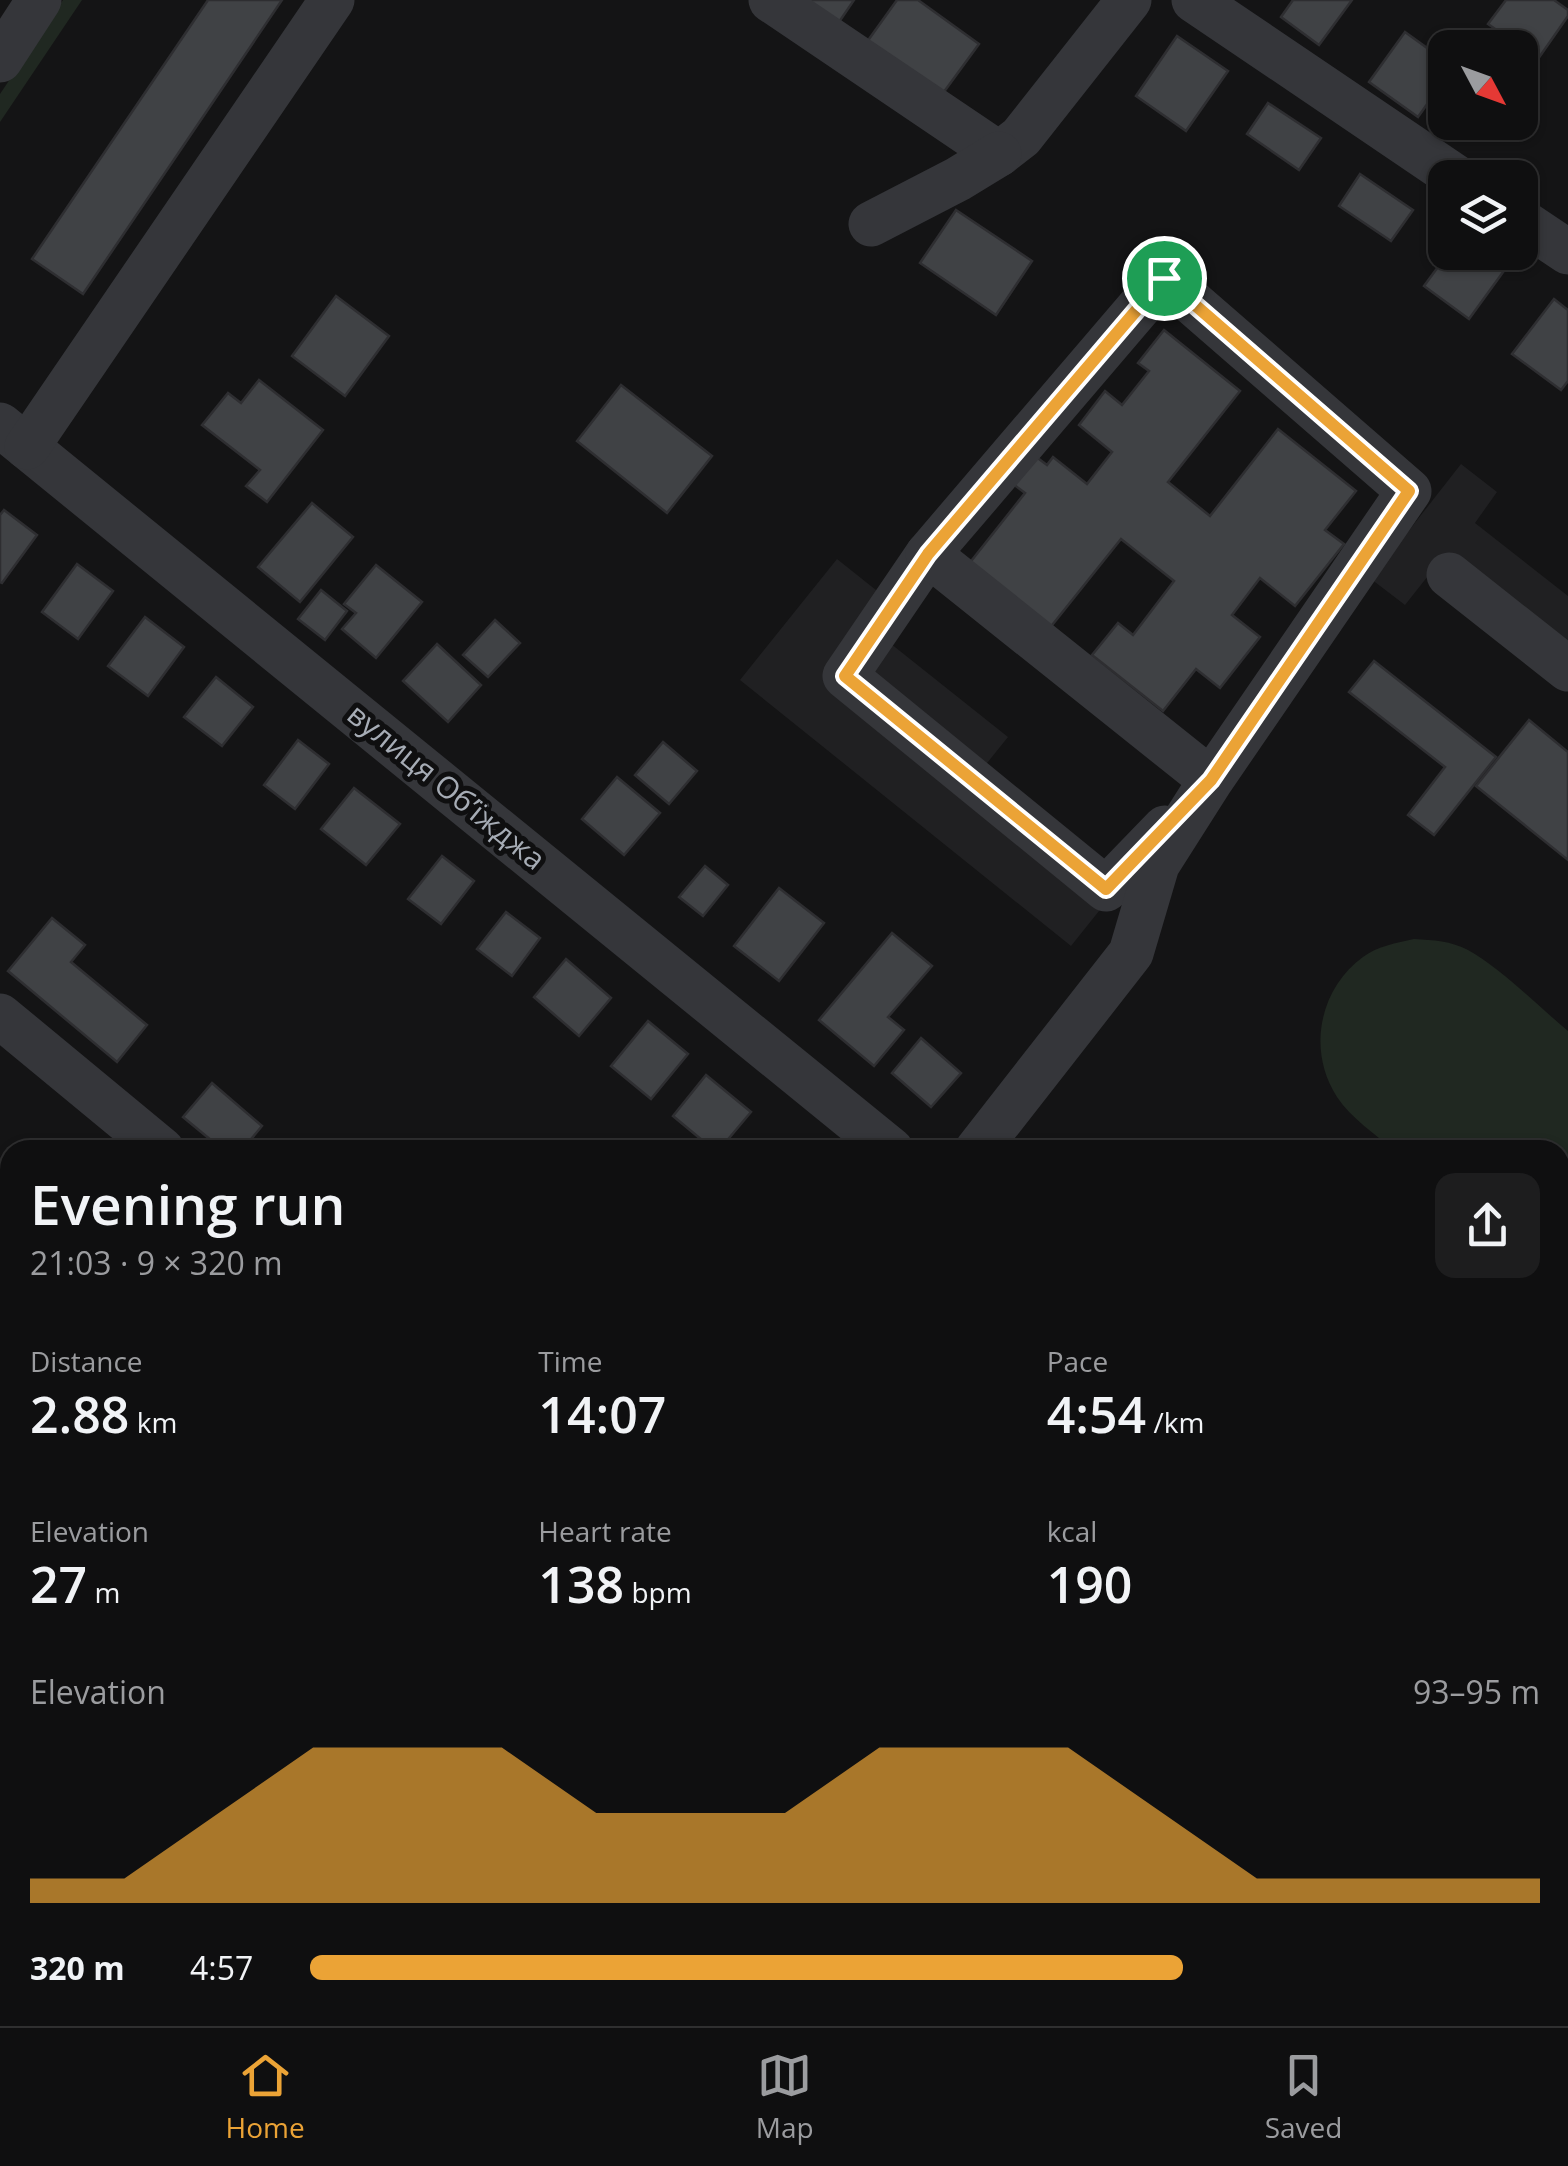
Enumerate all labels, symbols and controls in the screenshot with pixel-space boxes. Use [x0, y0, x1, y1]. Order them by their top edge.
north arrow [1428, 30, 1538, 140]
map controls [1428, 30, 1538, 270]
button: layers [1428, 160, 1538, 270]
pin [1122, 236, 1207, 321]
icon: arrive [1137, 251, 1192, 306]
street label: вулиця Обʼїжджа [339, 693, 554, 878]
text: Evening run [30, 1166, 345, 1241]
button: share [1435, 1173, 1540, 1278]
text: 21:03 · 9 × 320 m [30, 1241, 283, 1284]
text: Distance [30, 1342, 143, 1380]
text: Time [538, 1342, 602, 1380]
text: Pace [1047, 1342, 1108, 1380]
text: 2.88 [30, 1380, 129, 1448]
text: 14:07 [538, 1380, 666, 1448]
text: 4:54 [1047, 1380, 1146, 1448]
text: km [129, 1403, 177, 1441]
text: /km [1146, 1403, 1204, 1441]
text: Elevation [30, 1512, 149, 1550]
text: Heart rate [538, 1512, 672, 1550]
text: kcal [1047, 1512, 1097, 1550]
text: 27 [30, 1550, 87, 1618]
text: 138 [538, 1550, 624, 1618]
text: 190 [1047, 1550, 1132, 1618]
text: m [87, 1573, 120, 1611]
text: bpm [624, 1573, 692, 1611]
text: Elevation [30, 1670, 166, 1713]
text: 93–95 m [1413, 1670, 1540, 1713]
text: 320 m [30, 1946, 125, 1989]
text: 4:57 [190, 1946, 253, 1989]
tab: Home [226, 2048, 305, 2146]
tab: Map [756, 2048, 814, 2146]
tab: Saved [1265, 2048, 1342, 2146]

